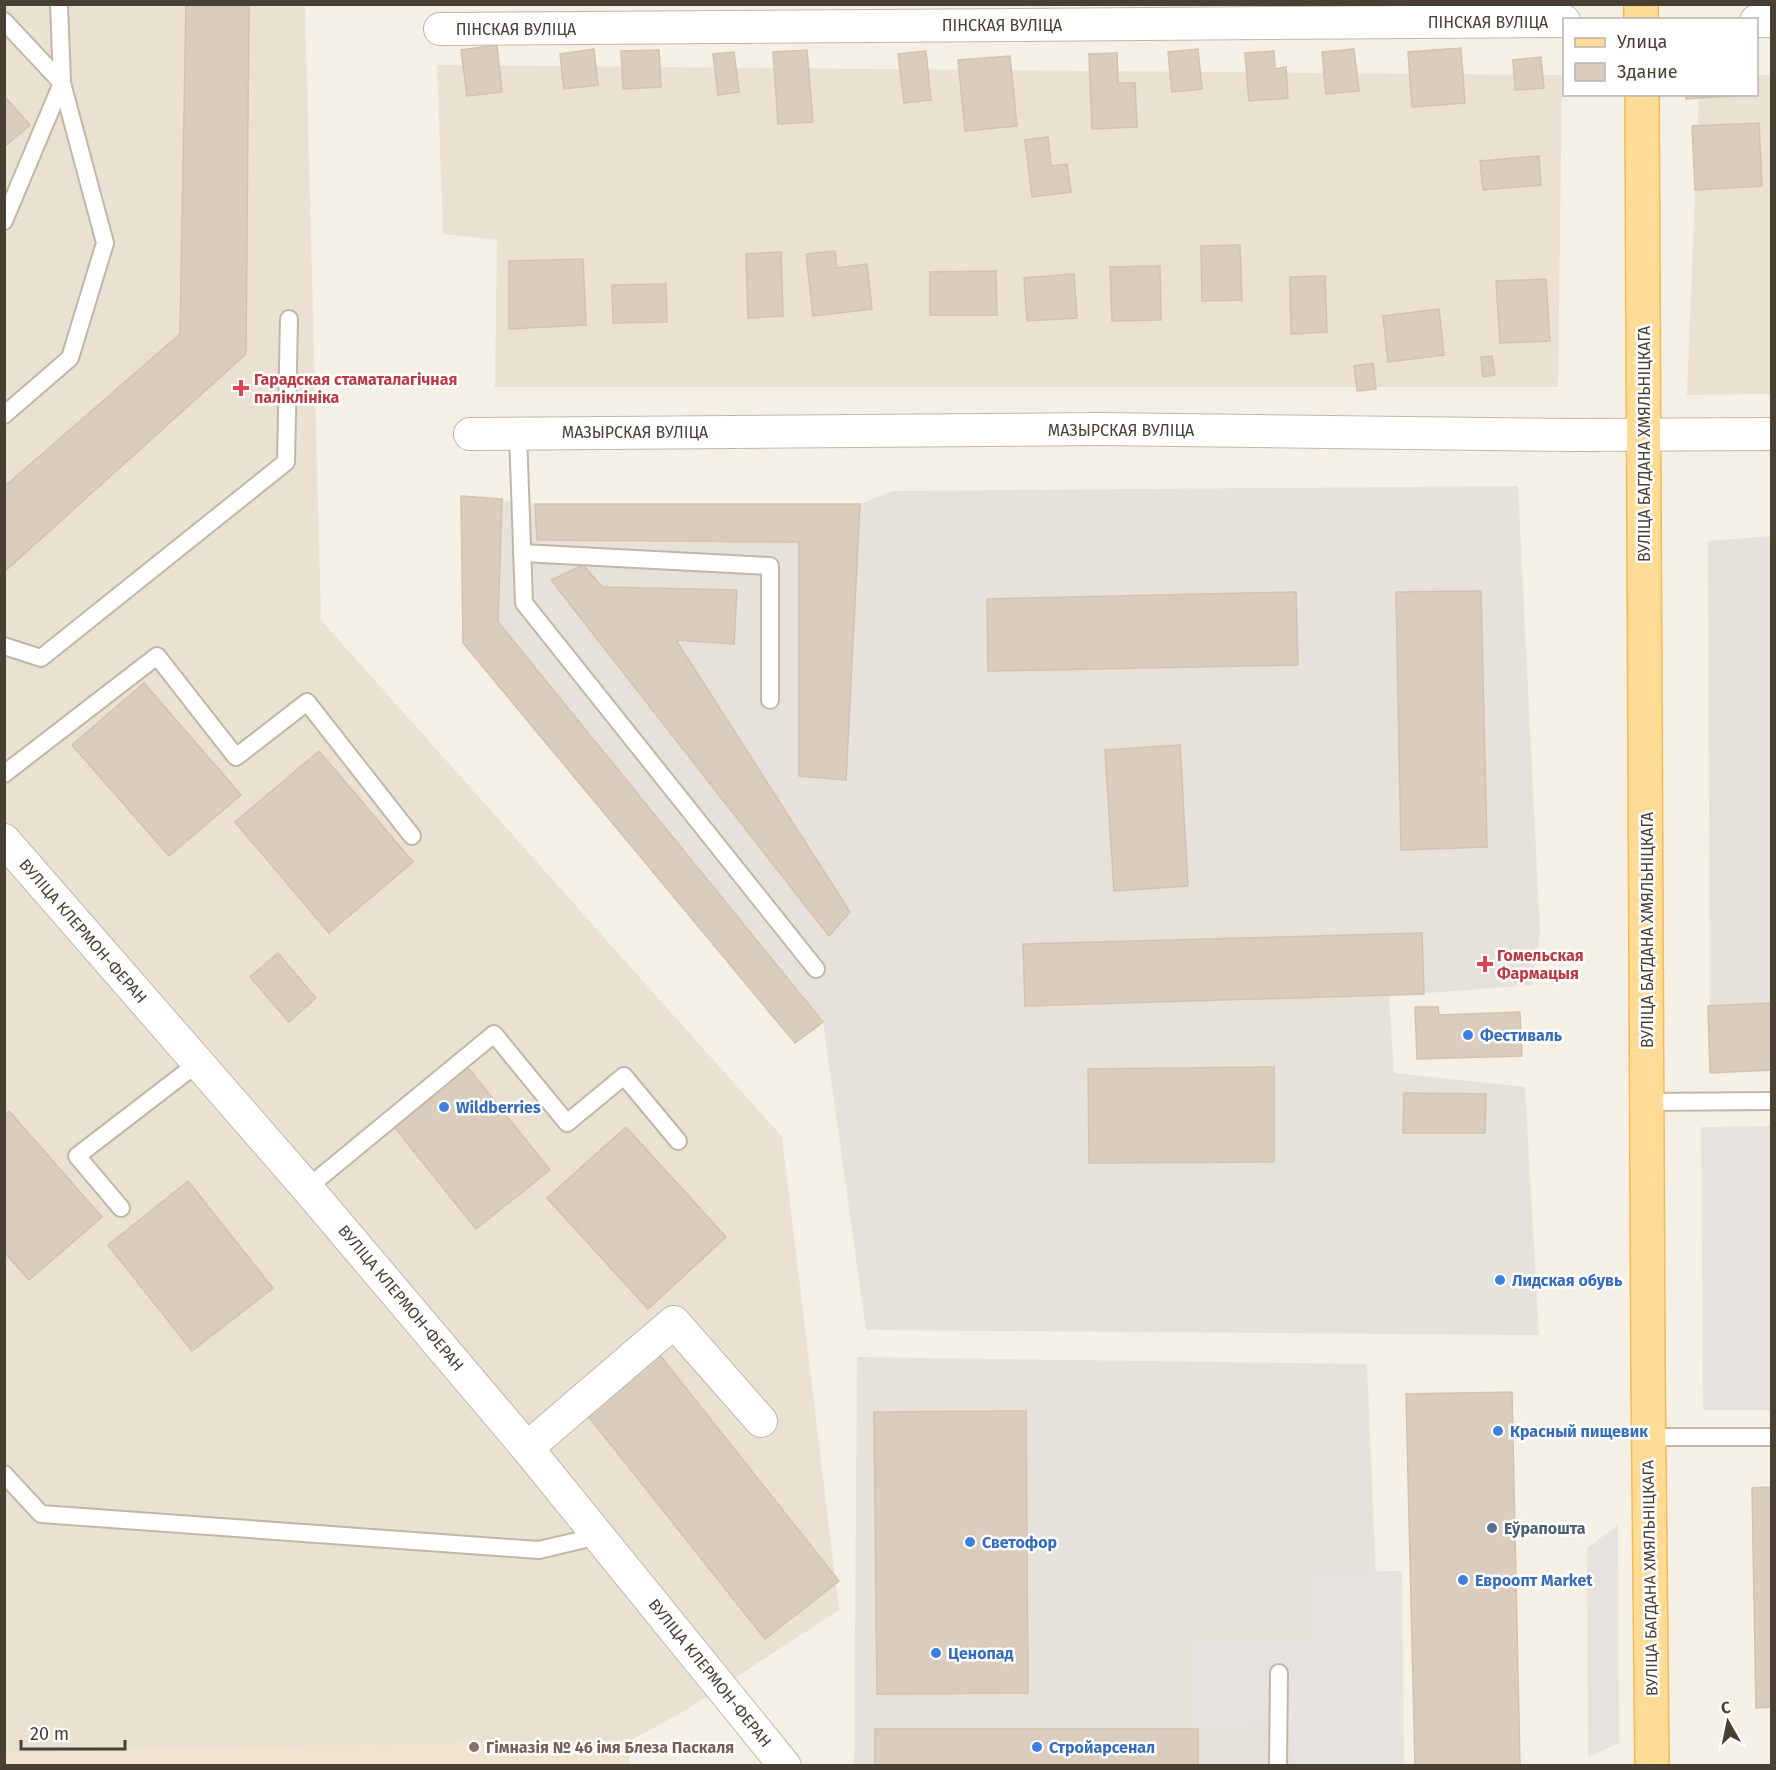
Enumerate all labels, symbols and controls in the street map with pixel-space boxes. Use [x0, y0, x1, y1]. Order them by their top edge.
street label: ПІНСКАЯ ВУЛІЦА [1428, 13, 1549, 32]
street label: ПІНСКАЯ ВУЛІЦА [942, 16, 1063, 35]
legend [1563, 18, 1758, 96]
street label: ПІНСКАЯ ВУЛІЦА [456, 20, 577, 39]
text: Улица [1617, 31, 1667, 53]
text: Здание [1617, 61, 1678, 83]
street label: ВУЛІЦА БАГДАНА ХМЯЛЬНІЦКАГА [1635, 325, 1654, 562]
place label: Гарадская стаматалагічная паліклініка [254, 370, 457, 407]
marker: Гарадская стаматалагічная паліклініка [232, 379, 250, 397]
street label: МАЗЫРСКАЯ ВУЛІЦА [1048, 421, 1195, 440]
street label: МАЗЫРСКАЯ ВУЛІЦА [562, 423, 709, 442]
street label: ВУЛІЦА БАГДАНА ХМЯЛЬНІЦКАГА [1638, 811, 1657, 1048]
street label: ВУЛІЦА КЛЕРМОН-ФЕРАН [15, 855, 151, 1007]
place label: Гомельская Фармацыя [1497, 946, 1584, 983]
marker: Гомельская Фармацыя [1478, 957, 1492, 971]
place label: Фестиваль [1480, 1026, 1563, 1045]
marker: Фестиваль [1461, 1028, 1475, 1042]
place label: Wildberries [456, 1098, 541, 1117]
marker: Wildberries [437, 1100, 451, 1114]
street label: ВУЛІЦА КЛЕРМОН-ФЕРАН [334, 1221, 468, 1375]
place label: Лидская обувь [1512, 1271, 1623, 1290]
marker: Лидская обувь [1493, 1273, 1507, 1287]
place label: Красный пищевик [1510, 1422, 1648, 1441]
marker: Красный пищевик [1491, 1424, 1505, 1438]
street label: ВУЛІЦА БАГДАНА ХМЯЛЬНІЦКАГА [1638, 1459, 1662, 1696]
place label: Еўрапошта [1504, 1519, 1586, 1538]
marker: Еўрапошта [1485, 1521, 1499, 1535]
place label: Светофор [982, 1533, 1057, 1552]
marker: Светофор [963, 1535, 977, 1549]
place label: Евроопт Market [1475, 1571, 1593, 1590]
marker: Евроопт Market [1456, 1573, 1470, 1587]
street label: ВУЛІЦА КЛЕРМОН-ФЕРАН [644, 1595, 776, 1751]
place label: Ценопад [948, 1644, 1014, 1663]
marker: Ценопад [929, 1646, 943, 1660]
north arrow [1698, 1692, 1758, 1752]
text: С [1720, 1697, 1733, 1718]
scale bar [21, 1713, 124, 1751]
text: 20 m [30, 1723, 69, 1745]
place label: Гімназія № 46 імя Блеза Паскаля [486, 1738, 734, 1757]
place label: Стройарсенал [1049, 1738, 1155, 1757]
marker: Гімназія № 46 імя Блеза Паскаля [467, 1740, 481, 1754]
marker: Стройарсенал [1030, 1740, 1044, 1754]

